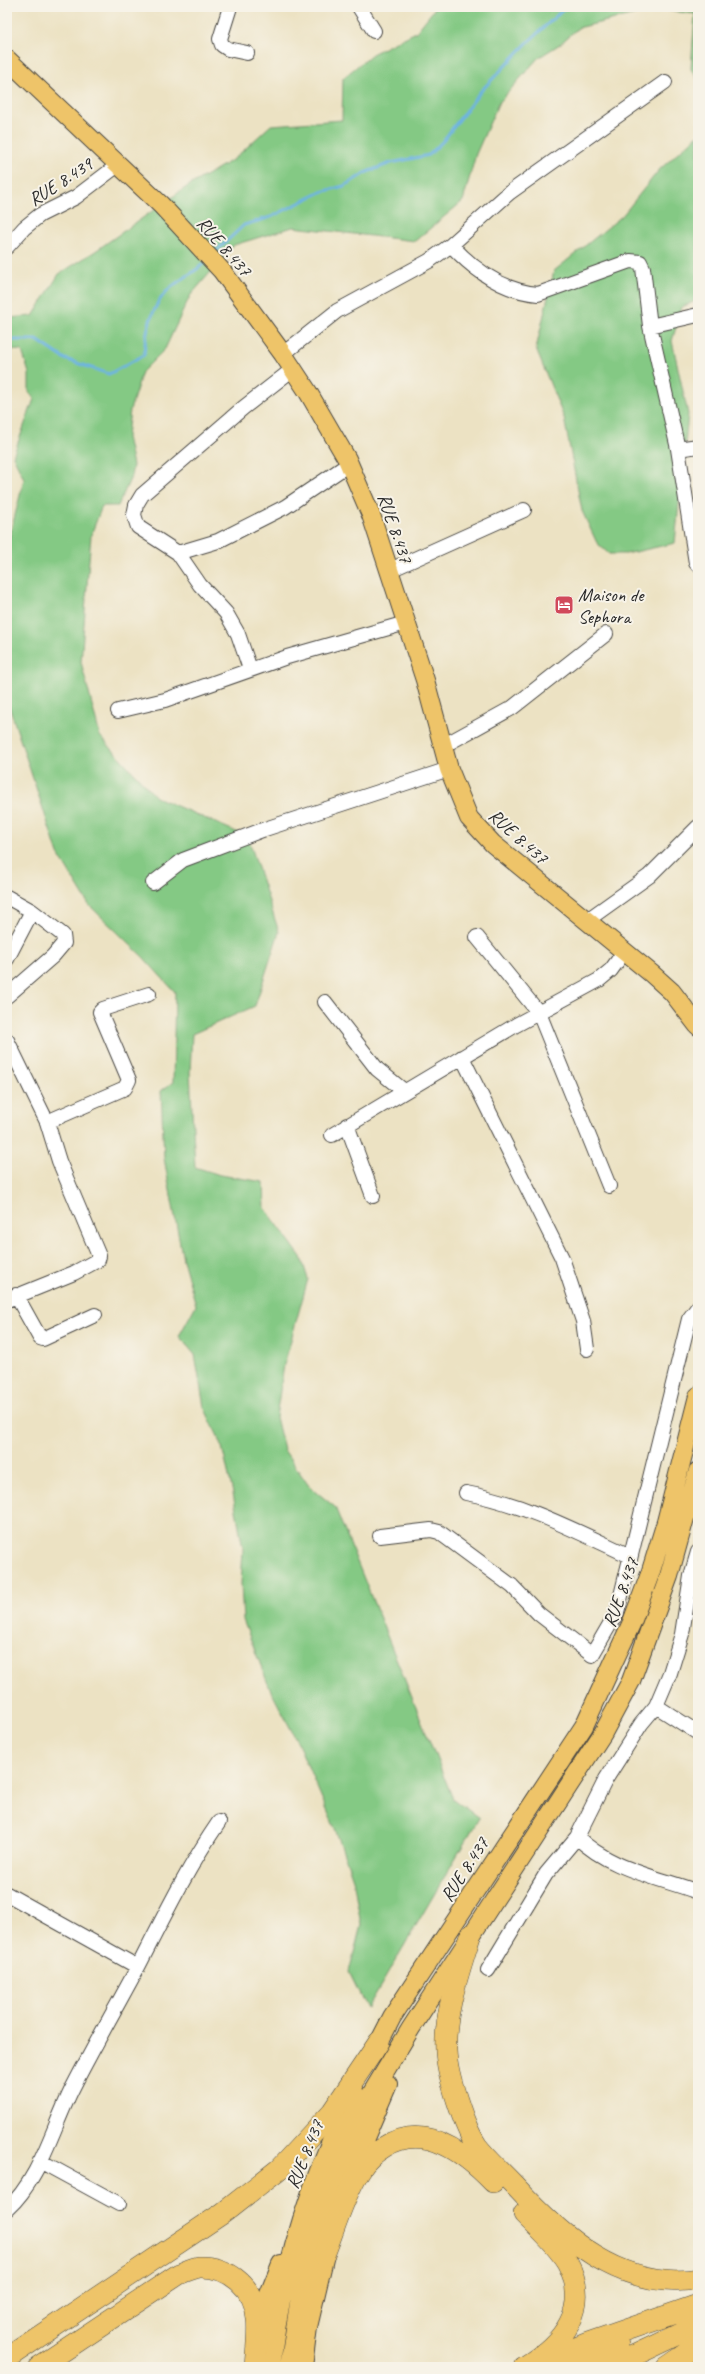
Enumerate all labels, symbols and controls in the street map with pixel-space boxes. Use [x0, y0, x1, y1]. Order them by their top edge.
street label: RUE 8.439 [24, 151, 98, 212]
street label: RUE 8.437 [192, 212, 258, 283]
street label: RUE 8.437 [372, 490, 419, 568]
place label: Maison de Sephora [578, 583, 645, 629]
hotel icon: Maison de Sephora [553, 594, 575, 616]
street label: RUE 8.437 [484, 804, 554, 871]
street label: RUE 8.437 [597, 1553, 645, 1630]
street label: RUE 8.437 [435, 1832, 495, 1906]
street label: RUE 8.437 [280, 2115, 330, 2192]

